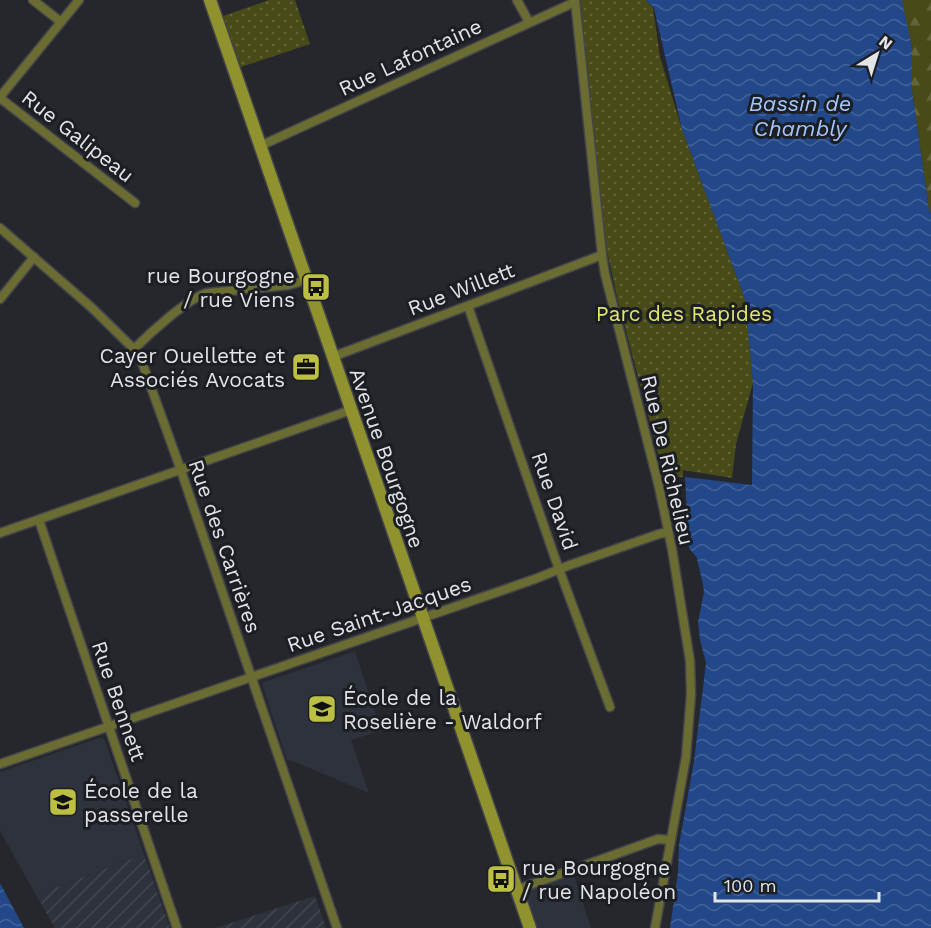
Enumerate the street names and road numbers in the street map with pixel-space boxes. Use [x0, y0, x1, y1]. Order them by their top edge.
street label: Rue Lafontaine [334, 13, 486, 101]
street label: Rue Galipeau [17, 85, 139, 187]
street label: Rue Willett [404, 257, 518, 321]
street label: Avenue Bourgogne [344, 365, 430, 551]
street label: Rue De Richelieu [636, 373, 700, 547]
street label: Rue David [527, 449, 583, 553]
street label: Rue des Carrières [184, 456, 266, 636]
street label: Rue Saint-Jacques [284, 571, 474, 657]
street label: Rue Bennett [87, 637, 151, 765]

